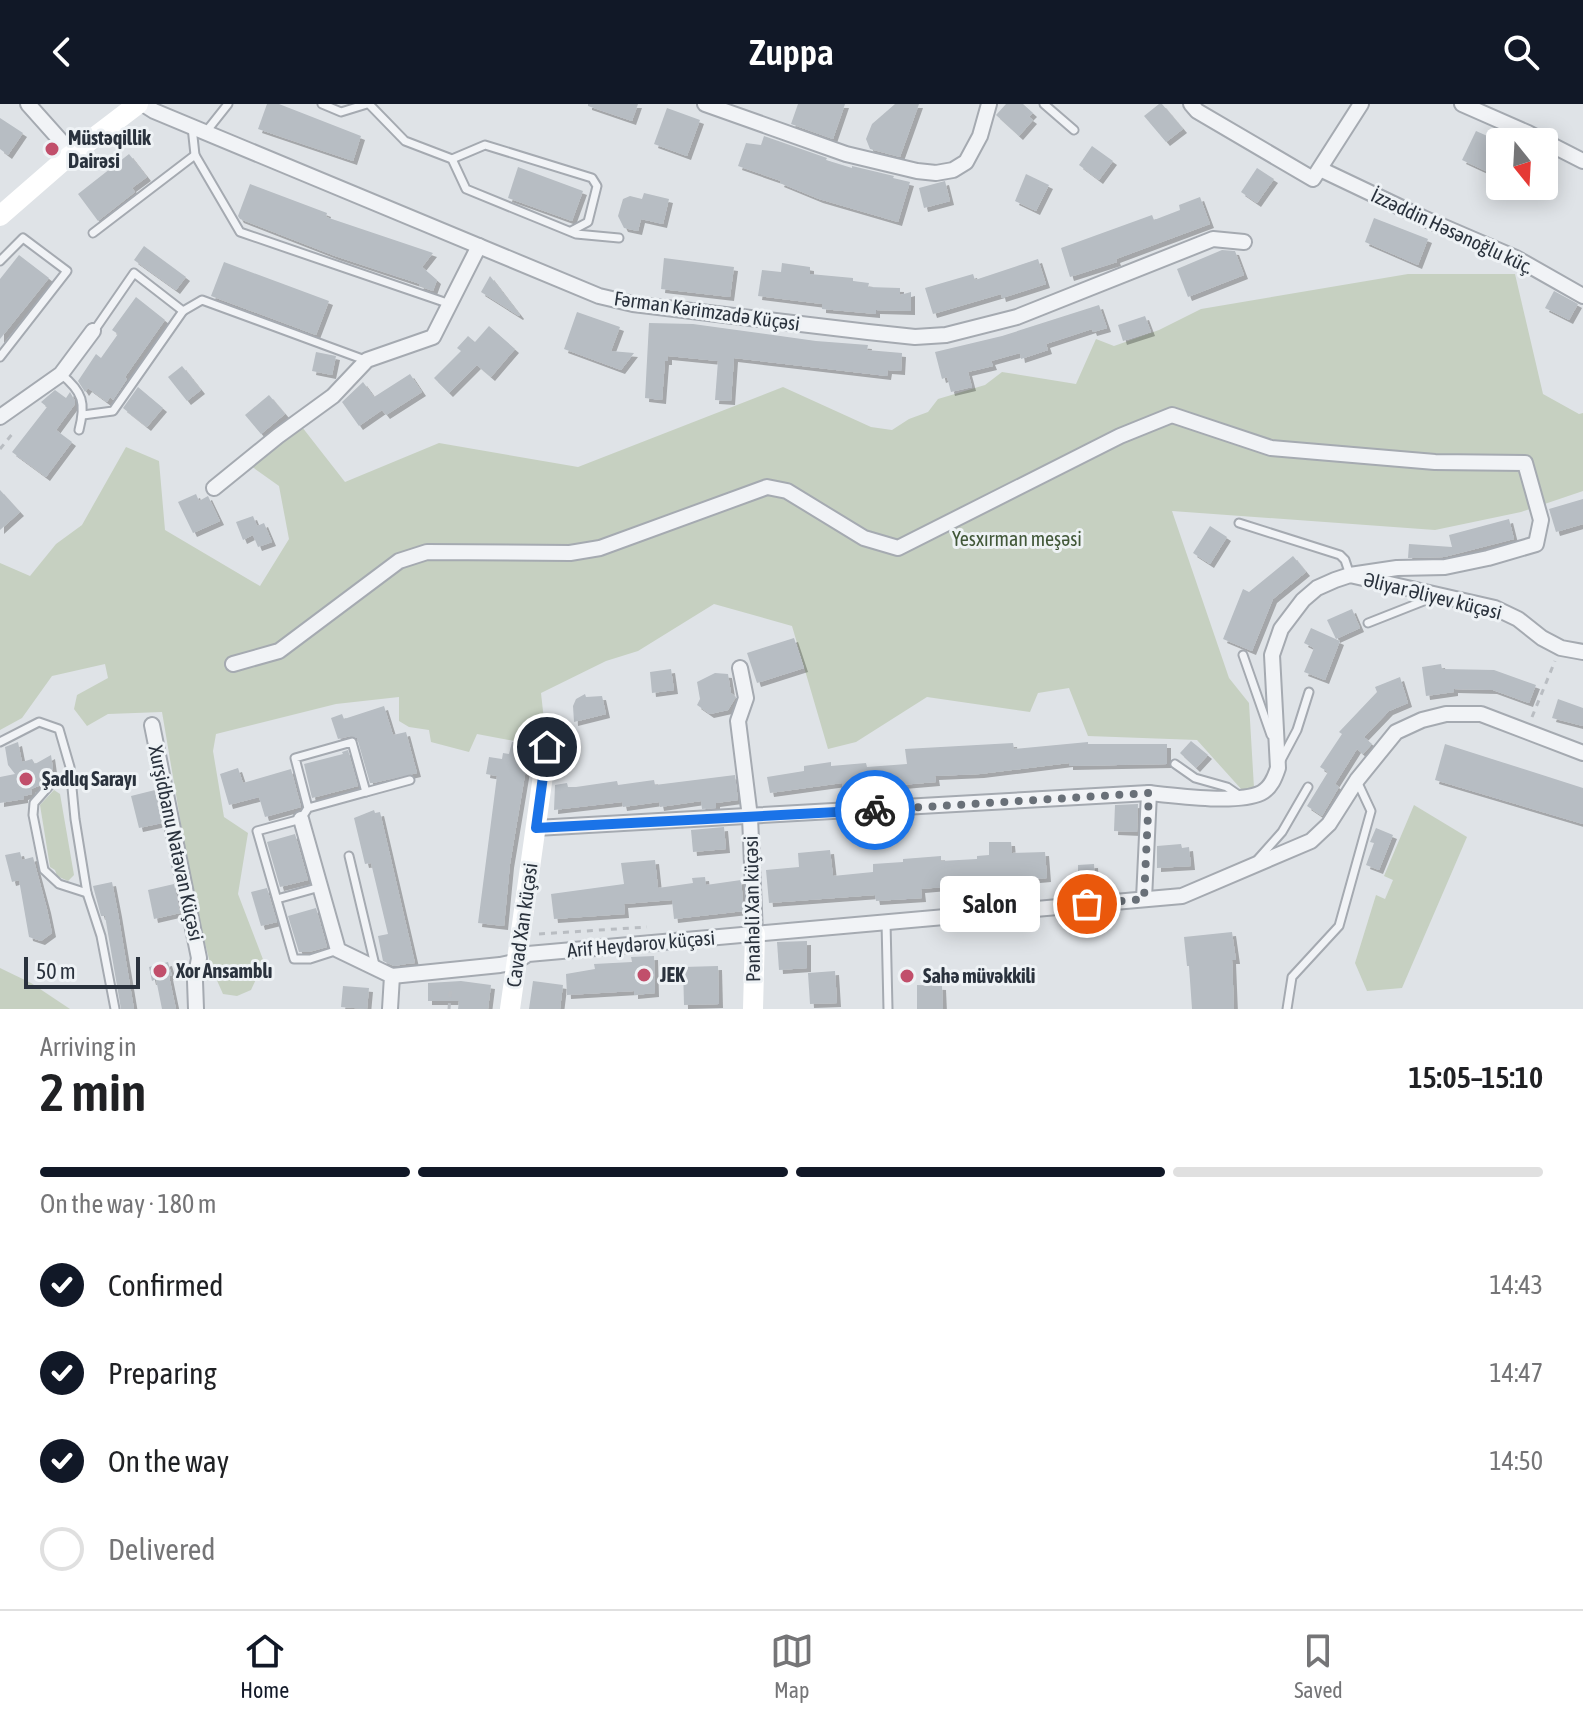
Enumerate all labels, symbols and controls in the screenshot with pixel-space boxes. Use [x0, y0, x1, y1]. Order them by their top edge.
icon: back [40, 30, 84, 74]
icon: search [1499, 30, 1543, 74]
text: Zuppa [749, 31, 834, 73]
place label: Müstəqillik Dairəsi [68, 126, 151, 172]
north arrow [1486, 128, 1558, 200]
map controls [1486, 128, 1558, 200]
marker: Müstəqillik Dairəsi [43, 140, 61, 158]
street label: İzzəddin Həsənoğlu küç. [1368, 183, 1537, 278]
street label: Fərman Kərimzadə Küçəsi [613, 286, 801, 335]
park label: Yesxırman meşəsi [952, 527, 1082, 550]
street label: Əliyar Əliyev küçəsi [1362, 567, 1504, 624]
pin [513, 713, 581, 781]
icon: home [525, 725, 569, 769]
street label: Xurşidbanu Natəvan Küçəsi [145, 743, 208, 943]
place label: Şadlıq Sarayı [42, 767, 137, 790]
marker: Şadlıq Sarayı [17, 770, 35, 788]
courier [835, 770, 915, 850]
icon: bike [853, 788, 897, 832]
street label: Pənahəli Xan küçəsi [739, 836, 764, 982]
street label: Cavad Xan küçəsi [501, 861, 542, 989]
pin [1053, 870, 1121, 938]
callout: Salon [939, 876, 1039, 932]
icon: bag [1065, 882, 1109, 926]
text: Salon [963, 889, 1017, 919]
street label: Arif Heydərov küçəsi [566, 926, 716, 961]
scale bar [24, 953, 140, 989]
text: 50 m [36, 958, 76, 984]
place label: Xor Ansamblı [175, 959, 272, 982]
marker: Xor Ansamblı [151, 962, 169, 980]
place label: JEK [659, 963, 685, 986]
place label: Sahə müvəkkili [923, 964, 1035, 987]
marker: JEK [635, 966, 653, 984]
marker: Sahə müvəkkili [898, 967, 916, 985]
text: Arriving in [40, 1032, 137, 1062]
text: 15:05–15:10 [1408, 1060, 1543, 1094]
text: 2 min [40, 1062, 146, 1122]
text: On the way · 180 m [40, 1189, 217, 1219]
icon: check [40, 1263, 84, 1307]
text: Confirmed [108, 1268, 223, 1302]
text: 14:43 [1489, 1270, 1543, 1300]
icon: check [40, 1351, 84, 1395]
text: Preparing [108, 1356, 217, 1390]
text: 14:47 [1489, 1358, 1543, 1388]
icon: check [40, 1439, 84, 1483]
text: On the way [108, 1444, 229, 1478]
text: 14:50 [1489, 1446, 1543, 1476]
text: Delivered [108, 1532, 216, 1566]
tab: Home [240, 1629, 289, 1703]
tab: Map [770, 1629, 814, 1703]
tab: Saved [1294, 1629, 1343, 1703]

